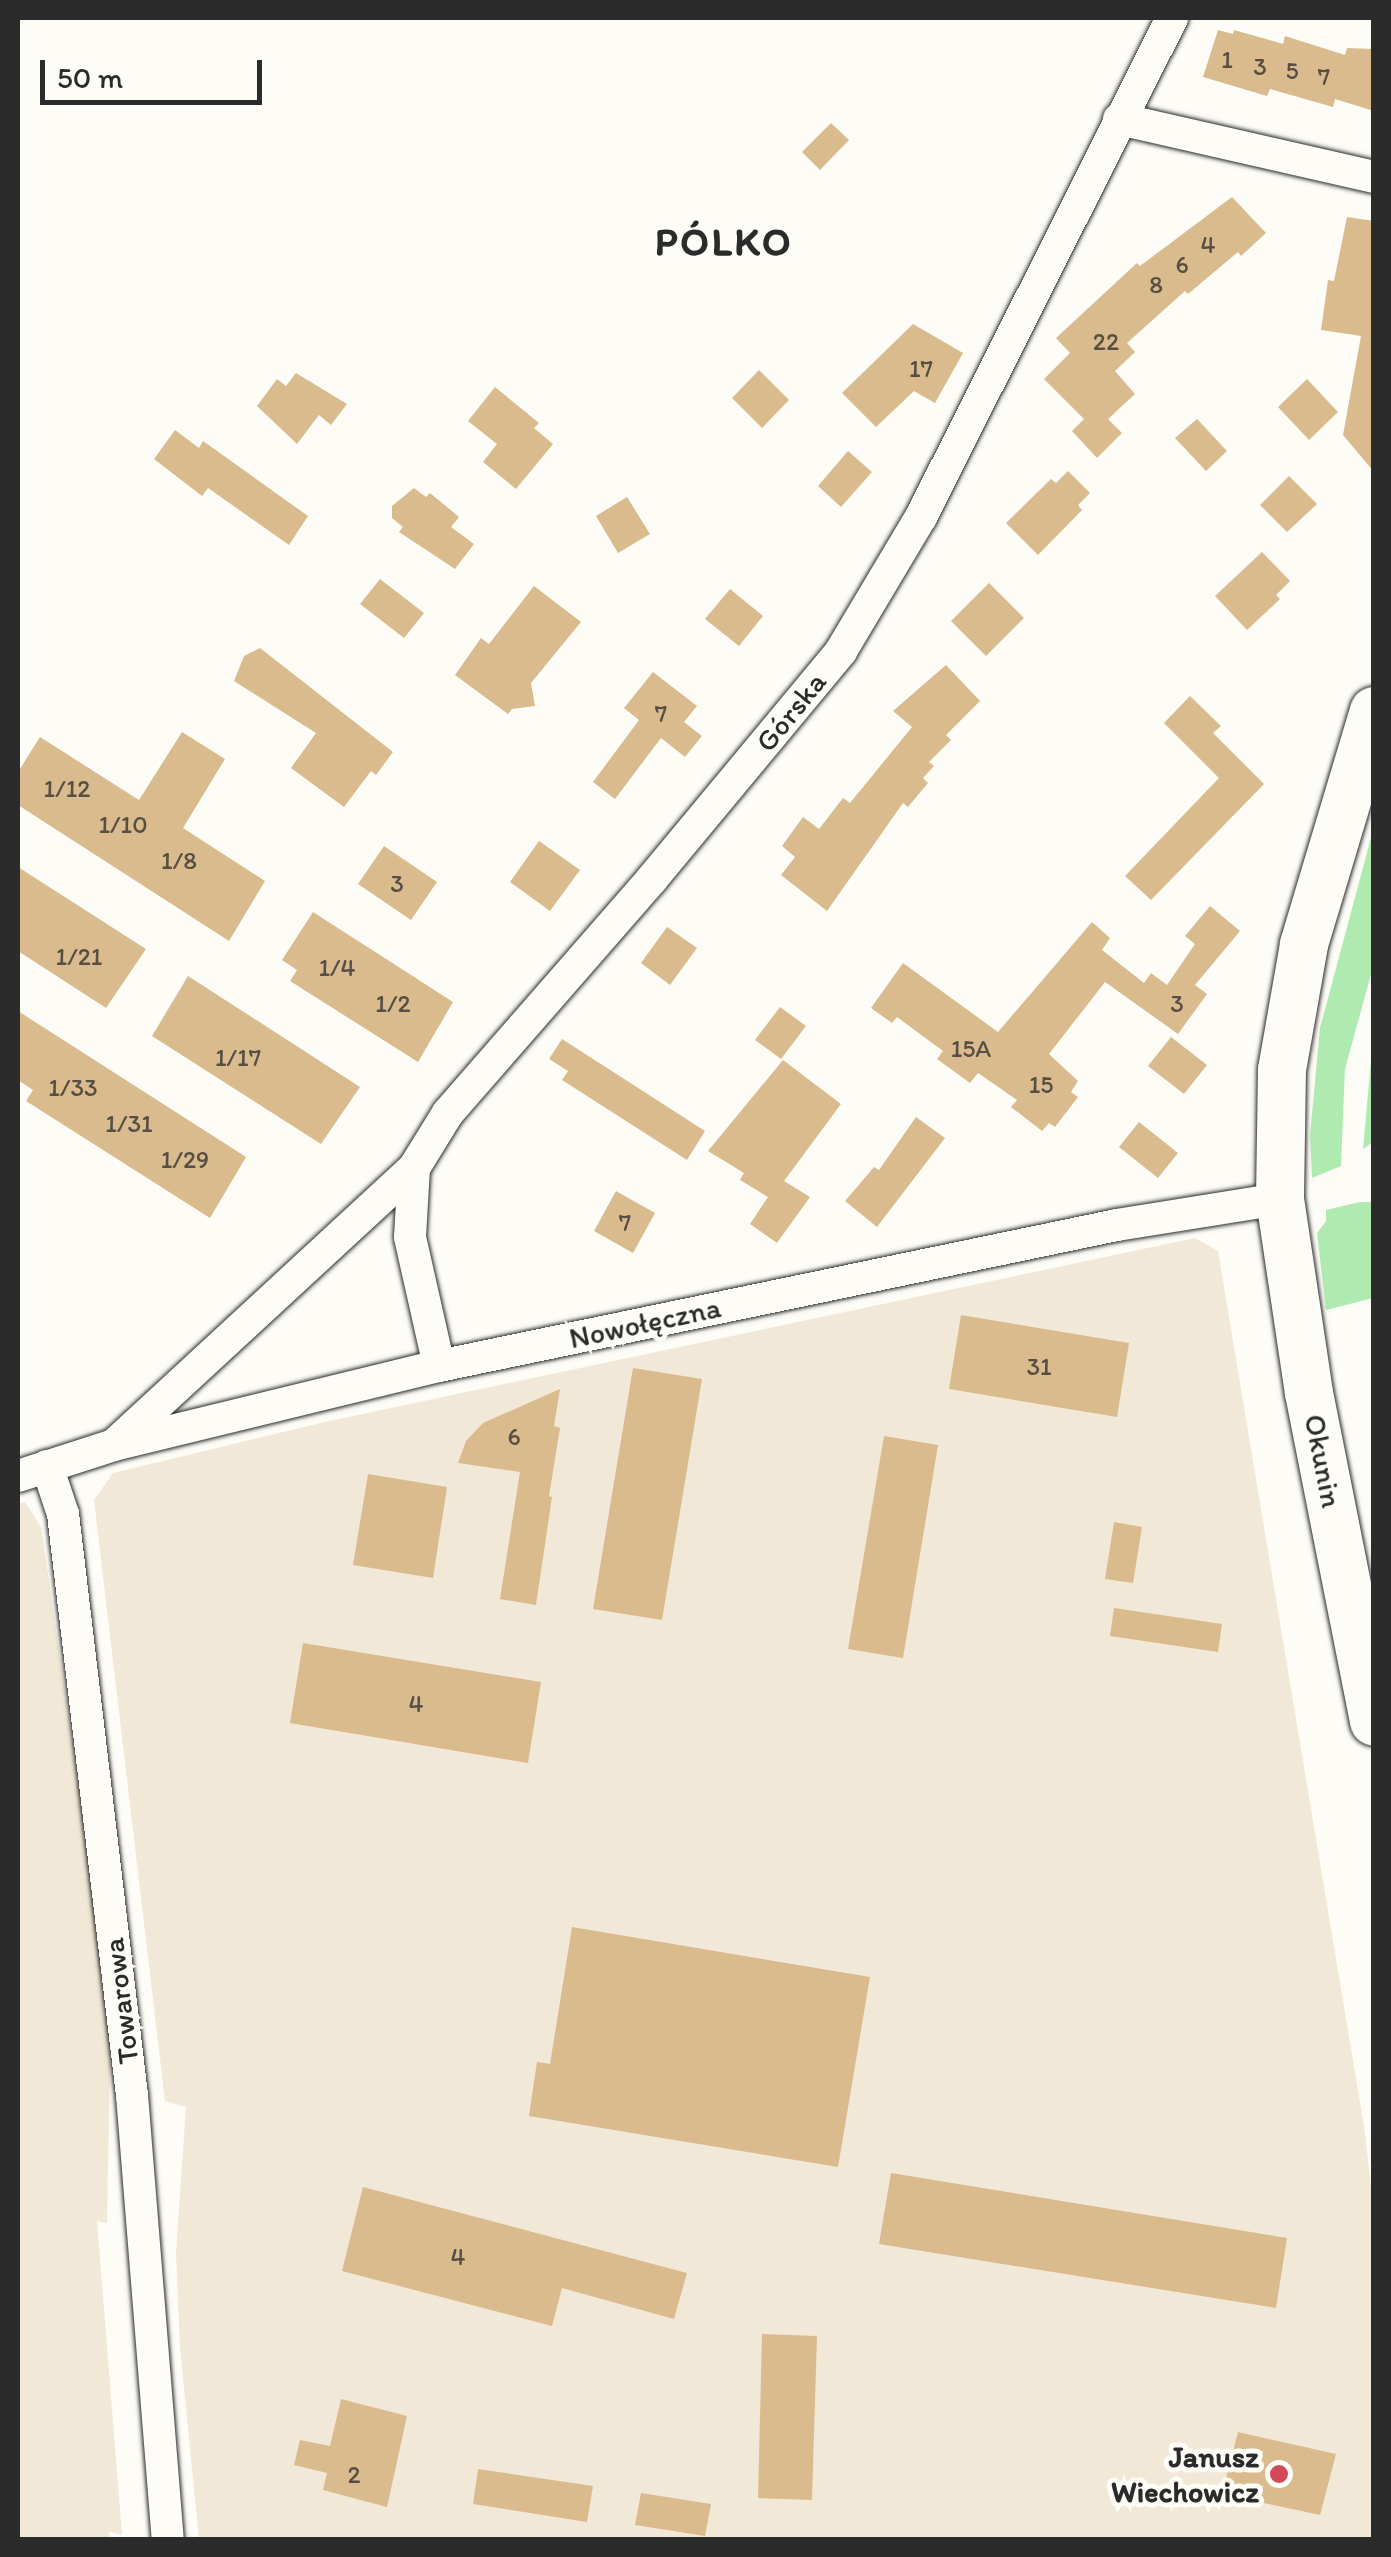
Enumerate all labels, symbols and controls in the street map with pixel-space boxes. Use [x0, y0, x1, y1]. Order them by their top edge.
scale bar [45, 40, 268, 102]
house number: 1 [1221, 44, 1233, 74]
house number: 3 [1253, 51, 1267, 81]
house number: 5 [1285, 55, 1299, 85]
text: 50 m [57, 59, 123, 96]
house number: 7 [1318, 61, 1330, 91]
district label: PÓLKO [654, 217, 794, 265]
house number: 4 [1200, 229, 1216, 259]
house number: 6 [1175, 249, 1189, 279]
house number: 8 [1149, 269, 1163, 299]
house number: 22 [1093, 326, 1119, 356]
house number: 17 [909, 353, 933, 383]
street label: Górska [748, 665, 834, 759]
house number: 7 [655, 698, 667, 728]
house number: 1/12 [44, 773, 90, 803]
house number: 1/10 [98, 809, 148, 839]
house number: 1/8 [161, 845, 197, 875]
house number: 3 [390, 868, 404, 898]
house number: 1/21 [56, 941, 102, 971]
house number: 1/4 [318, 952, 356, 982]
house number: 1/2 [375, 988, 411, 1018]
house number: 3 [1170, 988, 1184, 1018]
house number: 15A [951, 1033, 991, 1063]
house number: 1/17 [215, 1042, 261, 1072]
house number: 15 [1029, 1069, 1053, 1099]
house number: 1/33 [48, 1072, 98, 1102]
house number: 1/31 [105, 1108, 153, 1138]
house number: 1/29 [161, 1144, 209, 1174]
house number: 7 [619, 1207, 631, 1237]
street label: Nowołęczna [566, 1289, 724, 1357]
house number: 31 [1026, 1351, 1052, 1381]
street label: Okunin [1296, 1411, 1350, 1511]
house number: 6 [507, 1421, 521, 1451]
house number: 4 [408, 1688, 424, 1718]
street label: Towarowa [95, 1936, 147, 2066]
house number: 4 [450, 2241, 466, 2271]
place label: Janusz Wiechowicz [1111, 2439, 1259, 2510]
house number: 2 [347, 2459, 361, 2489]
marker: Janusz Wiechowicz [1268, 2463, 1290, 2485]

